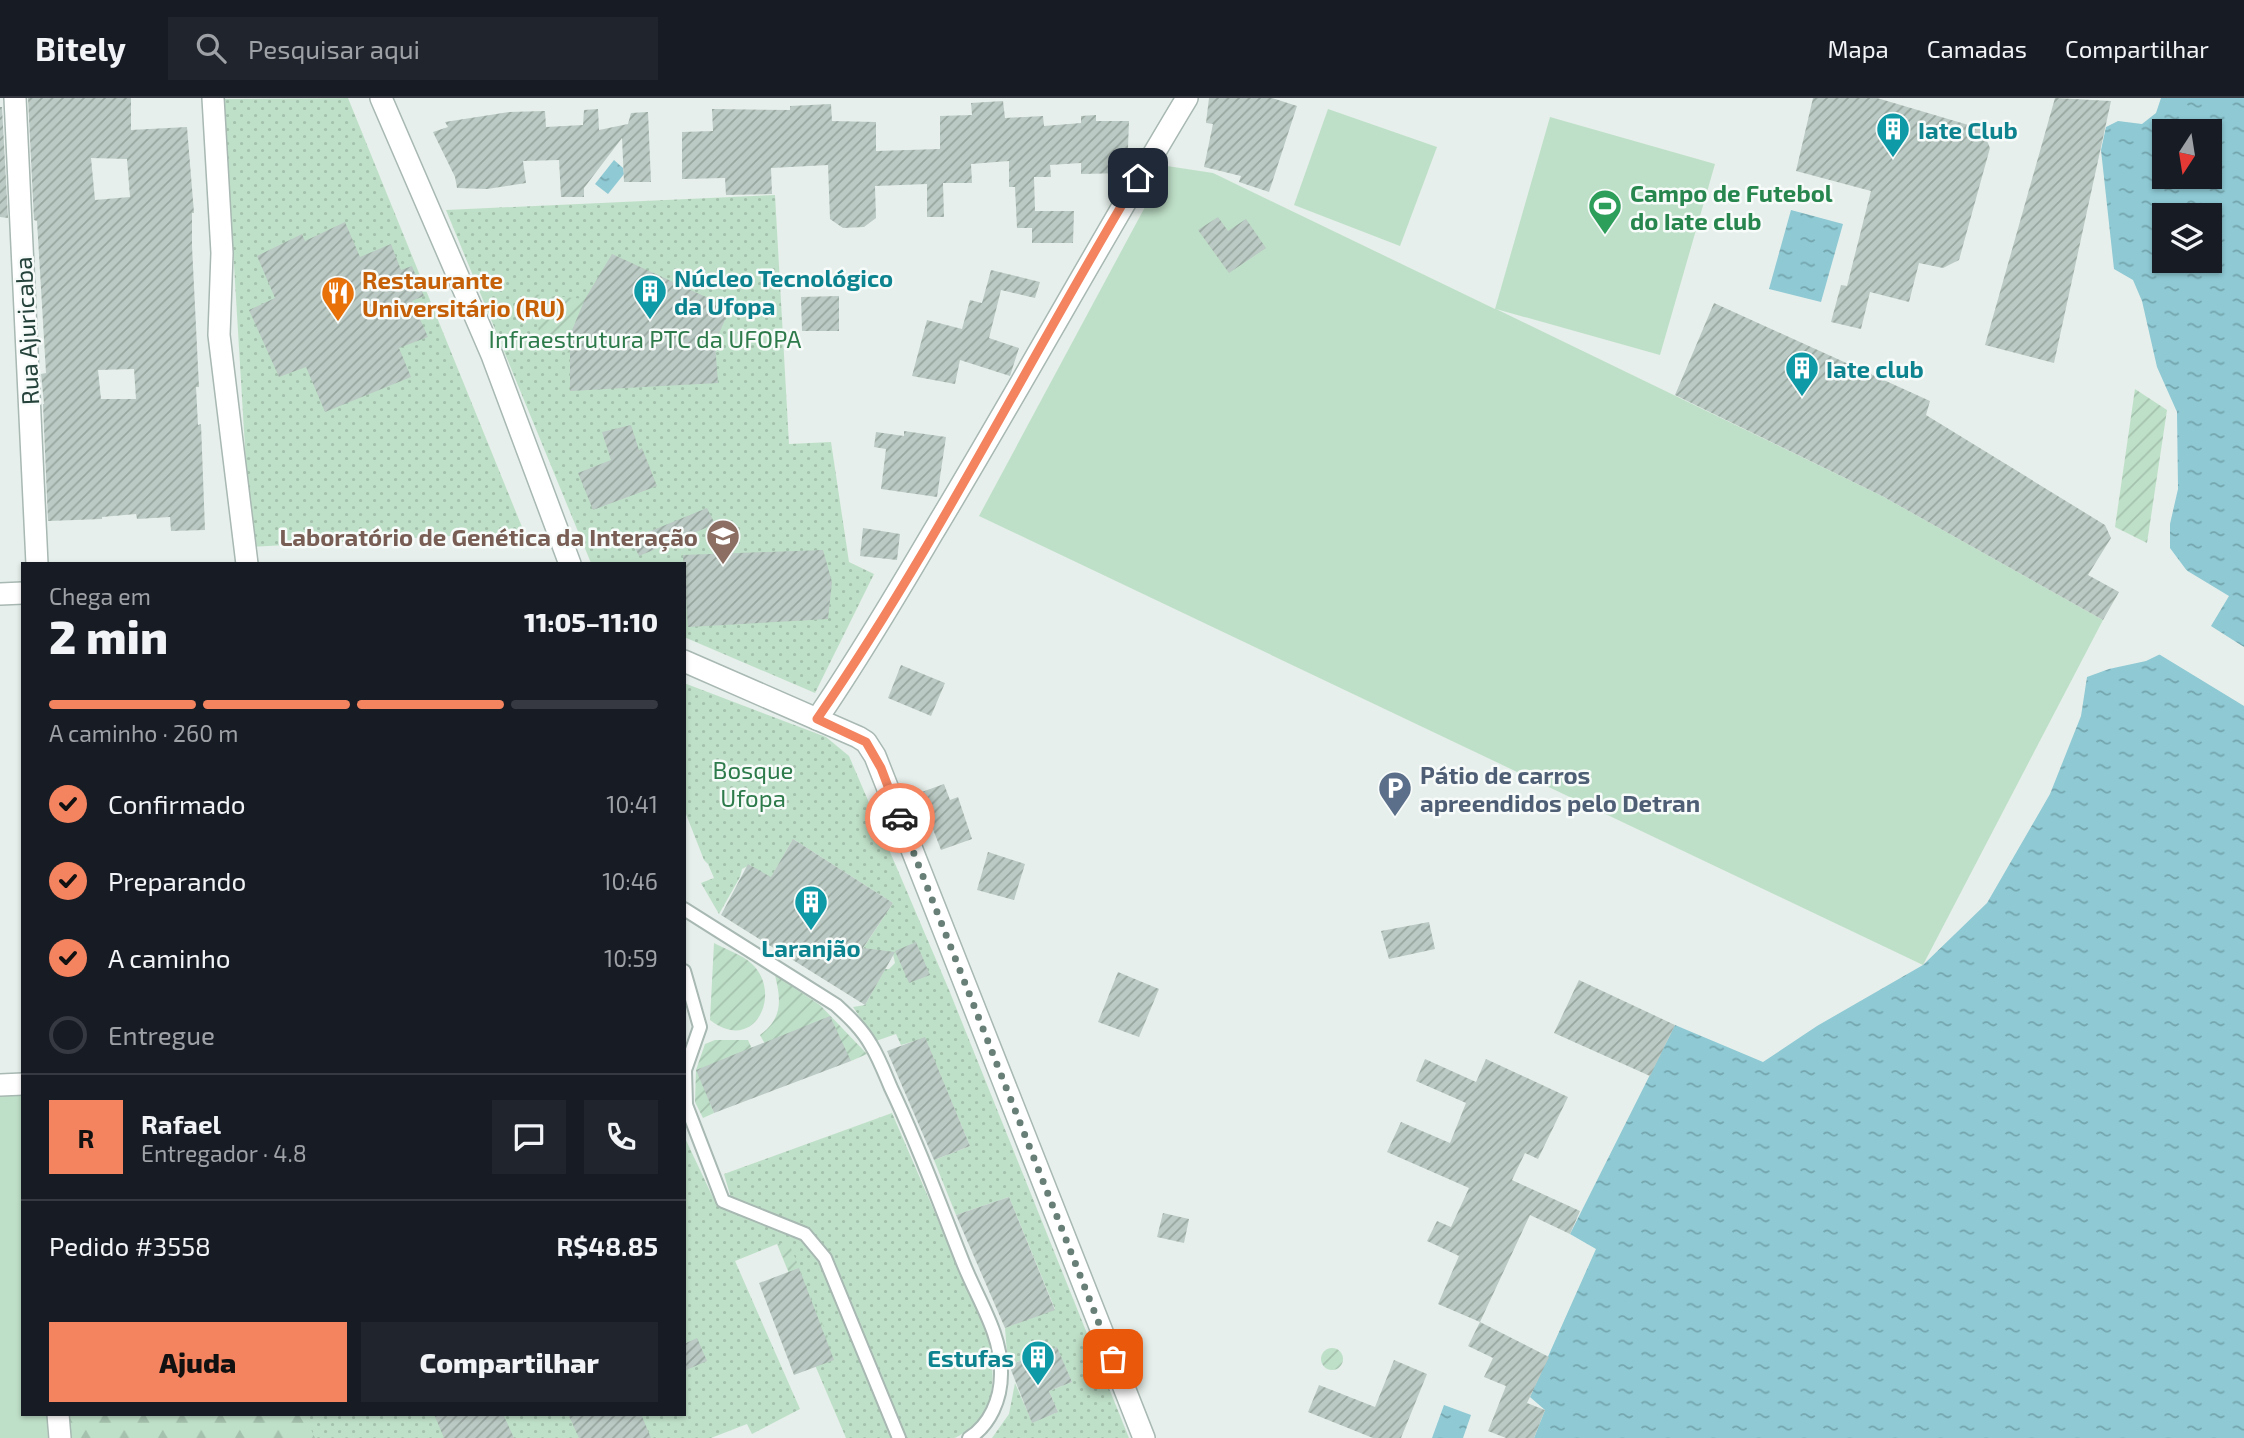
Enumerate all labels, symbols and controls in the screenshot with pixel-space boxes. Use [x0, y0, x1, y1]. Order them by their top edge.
search box [168, 17, 658, 80]
text: Bitely [35, 28, 126, 68]
icon: search [192, 29, 230, 67]
text: Pesquisar aqui [248, 33, 420, 64]
text: Mapa [1827, 34, 1889, 63]
text: Camadas [1927, 34, 2027, 63]
text: Compartilhar [2065, 34, 2209, 63]
building icon: Iate Club [1874, 110, 1912, 159]
place label: Iate Club [1918, 115, 2018, 144]
north arrow [2152, 119, 2222, 189]
map controls [2152, 119, 2222, 273]
pin [1108, 148, 1168, 208]
icon: home [1119, 159, 1157, 197]
place label: Campo de Futebol do Iate club [1630, 178, 1833, 235]
sports icon: Campo de Futebol do Iate club [1586, 187, 1624, 236]
button: layers [2152, 203, 2222, 273]
street label: Rua Ajuricaba [8, 256, 44, 406]
place label: Núcleo Tecnológico da Ufopa [674, 263, 893, 320]
place label: Restaurante Universitário (RU) [362, 265, 565, 322]
building icon: Núcleo Tecnológico da Ufopa [631, 272, 669, 321]
restaurant icon: Restaurante Universitário (RU) [319, 274, 357, 323]
park label: Infraestrutura PTC da UFOPA [489, 324, 801, 353]
building icon: Iate club [1783, 349, 1821, 398]
place label: Iate club [1826, 354, 1924, 383]
school or university icon: Laboratório de Genética da Interação [704, 517, 742, 566]
place label: Laboratório de Genética da Interação [279, 522, 698, 552]
text: Chega em [49, 582, 151, 610]
text: 11:05–11:10 [524, 606, 658, 637]
text: 2 min [49, 608, 168, 663]
text: A caminho · 260 m [49, 719, 238, 747]
park label: Bosque Ufopa [713, 755, 793, 812]
place label: Pátio de carros apreendidos pelo Detran [1420, 760, 1700, 817]
parking icon: Pátio de carros apreendidos pelo Detran [1376, 769, 1414, 818]
courier [865, 783, 935, 853]
icon: check [49, 785, 87, 823]
text: Confirmado [108, 788, 246, 819]
text: 10:41 [606, 790, 658, 818]
icon: car [881, 799, 919, 837]
icon: check [49, 862, 87, 900]
text: Preparando [108, 865, 246, 896]
text: 10:46 [602, 867, 658, 895]
building icon: Laranjão [792, 883, 830, 932]
place label: Laranjão [761, 933, 861, 962]
icon: check [49, 939, 87, 977]
text: A caminho [108, 942, 231, 973]
text: 10:59 [604, 944, 658, 972]
text: Entregue [108, 1019, 215, 1050]
button: chat [492, 1100, 566, 1174]
button: phone [584, 1100, 658, 1174]
text: Rafael [141, 1108, 221, 1139]
text: R [78, 1122, 94, 1153]
text: Entregador · 4.8 [141, 1139, 307, 1167]
text: Pedido #3558 [49, 1230, 211, 1261]
text: R$48.85 [556, 1230, 658, 1261]
button: Ajuda [49, 1322, 347, 1402]
button: Compartilhar [361, 1322, 658, 1402]
pin [1083, 1329, 1143, 1389]
building icon: Estufas [1019, 1338, 1057, 1387]
icon: bag [1094, 1340, 1132, 1378]
place label: Estufas [927, 1343, 1014, 1372]

